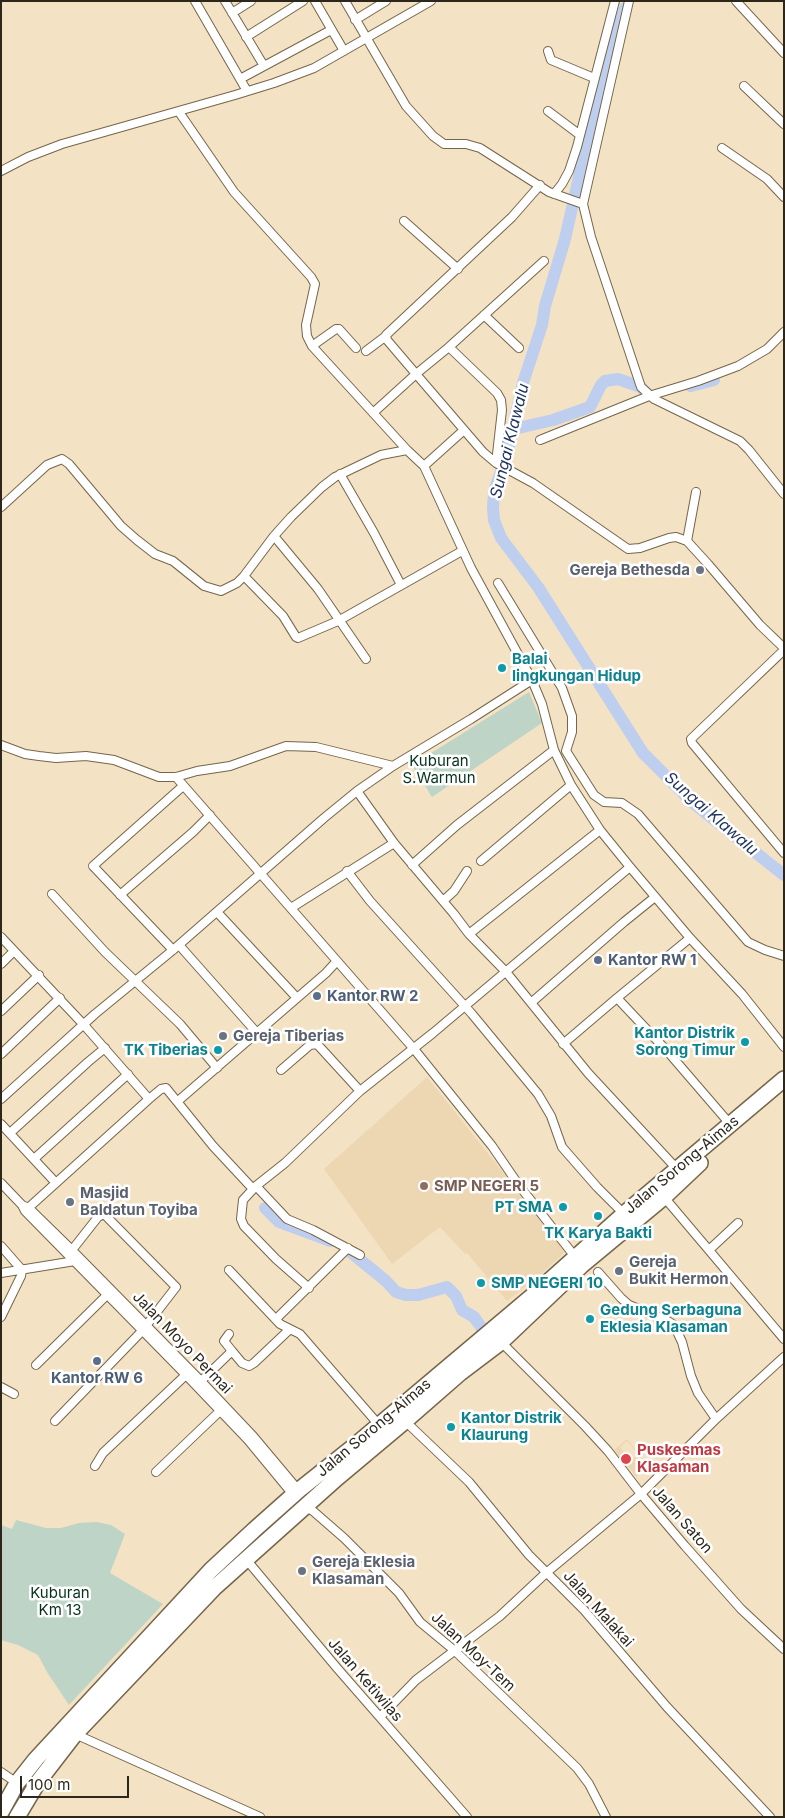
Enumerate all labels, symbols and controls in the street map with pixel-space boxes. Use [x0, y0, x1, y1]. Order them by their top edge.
water label: Sungai Klawalu [486, 382, 534, 500]
place label: Gereja Bethesda [570, 561, 690, 579]
marker: Gereja Bethesda [694, 564, 706, 576]
place label: Balai lingkungan Hidup [512, 650, 641, 685]
marker: Balai lingkungan Hidup [496, 662, 508, 674]
park label: Kuburan S.Warmun [402, 752, 476, 787]
water label: Sungai Klawalu [660, 768, 762, 860]
place label: Kantor RW 1 [608, 951, 696, 969]
marker: Kantor RW 1 [592, 954, 604, 966]
place label: Kantor RW 2 [327, 987, 418, 1005]
marker: Kantor RW 2 [311, 990, 323, 1002]
place label: Kantor Distrik Sorong Timur [634, 1024, 735, 1059]
place label: Gereja Tiberias [233, 1027, 344, 1045]
marker: Gereja Tiberias [217, 1030, 229, 1042]
marker: Kantor Distrik Sorong Timur [739, 1036, 751, 1048]
place label: TK Tiberias [124, 1041, 208, 1059]
marker: TK Tiberias [212, 1044, 224, 1056]
street label: Jalan Sorong-Aimas [621, 1112, 743, 1218]
place label: SMP NEGERI 5 [434, 1177, 539, 1195]
marker: SMP NEGERI 5 [418, 1180, 430, 1192]
place label: Masjid Baldatun Toyiba [80, 1184, 198, 1219]
marker: Masjid Baldatun Toyiba [64, 1196, 76, 1208]
place label: PT SMA [495, 1198, 553, 1216]
marker: PT SMA [557, 1201, 569, 1213]
marker: TK Karya Bakti [592, 1210, 604, 1222]
place label: TK Karya Bakti [544, 1224, 652, 1242]
place label: Gereja Bukit Hermon [629, 1253, 729, 1288]
marker: Gereja Bukit Hermon [613, 1265, 625, 1277]
place label: SMP NEGERI 10 [491, 1274, 603, 1292]
marker: SMP NEGERI 10 [475, 1277, 487, 1289]
street label: Jalan Moyo Permai [129, 1288, 235, 1398]
place label: Gedung Serbaguna Eklesia Klasaman [600, 1301, 742, 1336]
marker: Gedung Serbaguna Eklesia Klasaman [584, 1313, 596, 1325]
marker: Kantor RW 6 [91, 1355, 103, 1367]
place label: Kantor RW 6 [51, 1369, 143, 1387]
street label: Jalan Sorong-Aimas [313, 1375, 435, 1481]
place label: Kantor Distrik Klaurung [461, 1409, 562, 1444]
marker: Kantor Distrik Klaurung [445, 1421, 457, 1433]
place label: Puskesmas Klasaman [637, 1441, 721, 1476]
marker: Puskesmas Klasaman [619, 1452, 633, 1466]
street label: Jalan Saton [648, 1483, 716, 1557]
place label: Gereja Eklesia Klasaman [312, 1553, 415, 1588]
marker: Gereja Eklesia Klasaman [296, 1565, 308, 1577]
street label: Jalan Malakai [559, 1567, 637, 1651]
park label: Kuburan Km 13 [30, 1584, 90, 1619]
street label: Jalan Moy-Tem [427, 1608, 519, 1696]
street label: Jalan Ketiwilas [324, 1635, 406, 1725]
scale bar [22, 1766, 131, 1798]
text: 100 m [28, 1775, 70, 1794]

